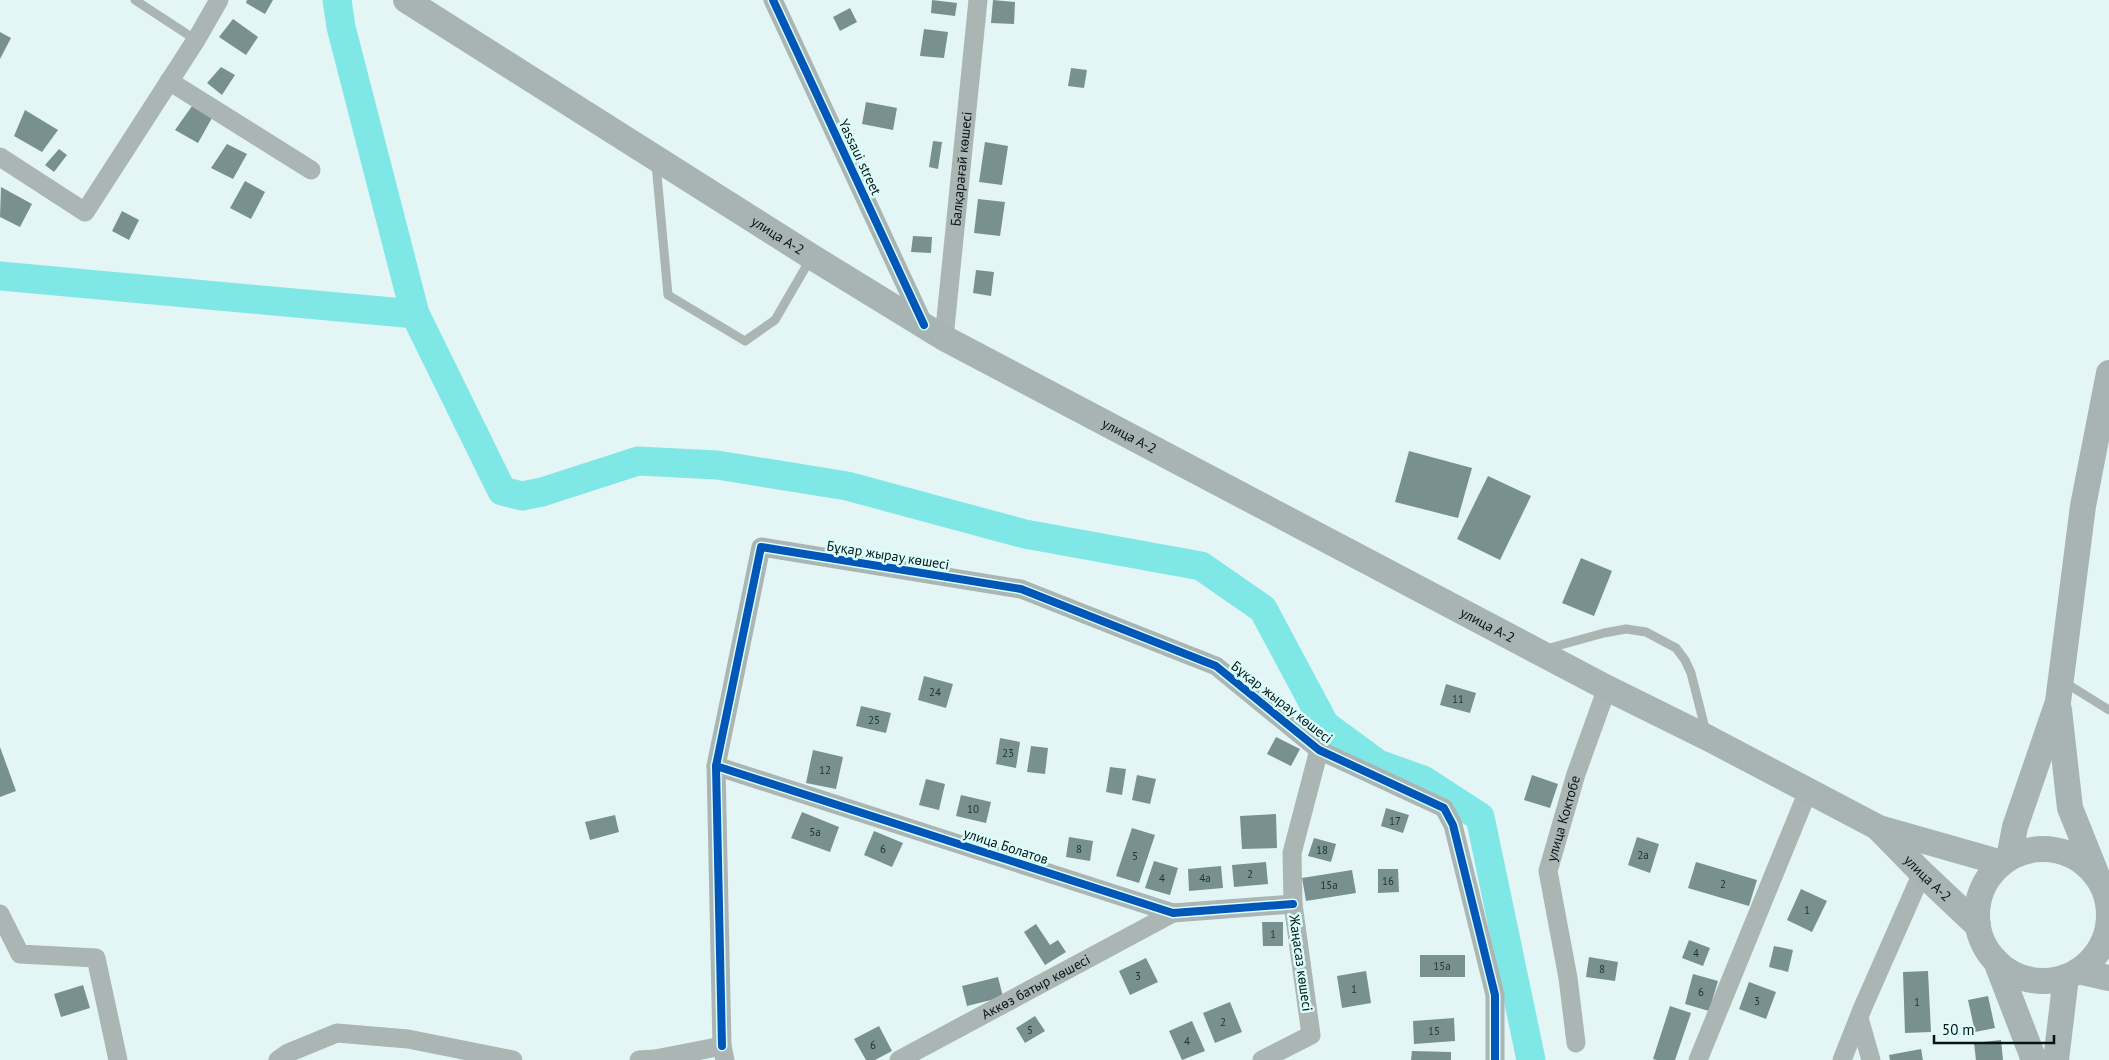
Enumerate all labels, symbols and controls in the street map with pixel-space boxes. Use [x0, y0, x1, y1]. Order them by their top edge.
street label: Балқарағай көшесі [946, 111, 976, 227]
street label: Yassaui street [835, 116, 886, 198]
street label: улица А-2 [748, 212, 808, 259]
street label: улица А-2 [1099, 414, 1160, 458]
street label: Бұқар жырау көшесі [825, 536, 951, 574]
street label: улица А-2 [1457, 603, 1518, 647]
street label: Бұқар жырау көшесі [1228, 657, 1336, 747]
house number: 24 [929, 685, 941, 699]
house number: 11 [1452, 692, 1464, 706]
house number: 25 [868, 713, 880, 727]
house number: 23 [1002, 746, 1014, 760]
house number: 12 [819, 763, 831, 777]
street label: улица Коктобе [1542, 773, 1584, 864]
house number: 10 [967, 802, 979, 816]
house number: 17 [1389, 814, 1401, 828]
street label: улица Болатов [961, 824, 1051, 868]
house number: 5а [809, 825, 821, 839]
house number: 6 [880, 842, 886, 856]
house number: 8 [1076, 842, 1082, 856]
house number: 18 [1316, 843, 1328, 857]
house number: 2а [1637, 848, 1649, 862]
house number: 5 [1132, 849, 1138, 863]
street label: улица А-2 [1900, 851, 1955, 905]
house number: 2 [1247, 867, 1253, 881]
house number: 4 [1159, 871, 1165, 885]
house number: 4а [1199, 871, 1211, 885]
house number: 16 [1382, 874, 1394, 888]
house number: 2 [1720, 877, 1726, 891]
house number: 15а [1320, 878, 1338, 892]
house number: 1 [1804, 903, 1810, 917]
street label: Жаңасаз көшесі [1285, 913, 1317, 1012]
house number: 1 [1270, 927, 1276, 941]
house number: 4 [1693, 946, 1699, 960]
street label: Аккөз батыр көшесі [978, 950, 1093, 1023]
house number: 15а [1433, 959, 1451, 973]
house number: 8 [1599, 962, 1605, 976]
house number: 3 [1135, 969, 1141, 983]
house number: 1 [1351, 982, 1357, 996]
house number: 6 [1698, 985, 1704, 999]
house number: 3 [1754, 994, 1760, 1008]
house number: 1 [1914, 995, 1920, 1009]
scale bar [1934, 1012, 2054, 1044]
house number: 2 [1220, 1015, 1226, 1029]
text: 50 m [1942, 1020, 1975, 1039]
house number: 5 [1027, 1023, 1033, 1037]
house number: 15 [1428, 1024, 1440, 1038]
house number: 4 [1184, 1034, 1190, 1048]
house number: 6 [870, 1038, 876, 1052]

